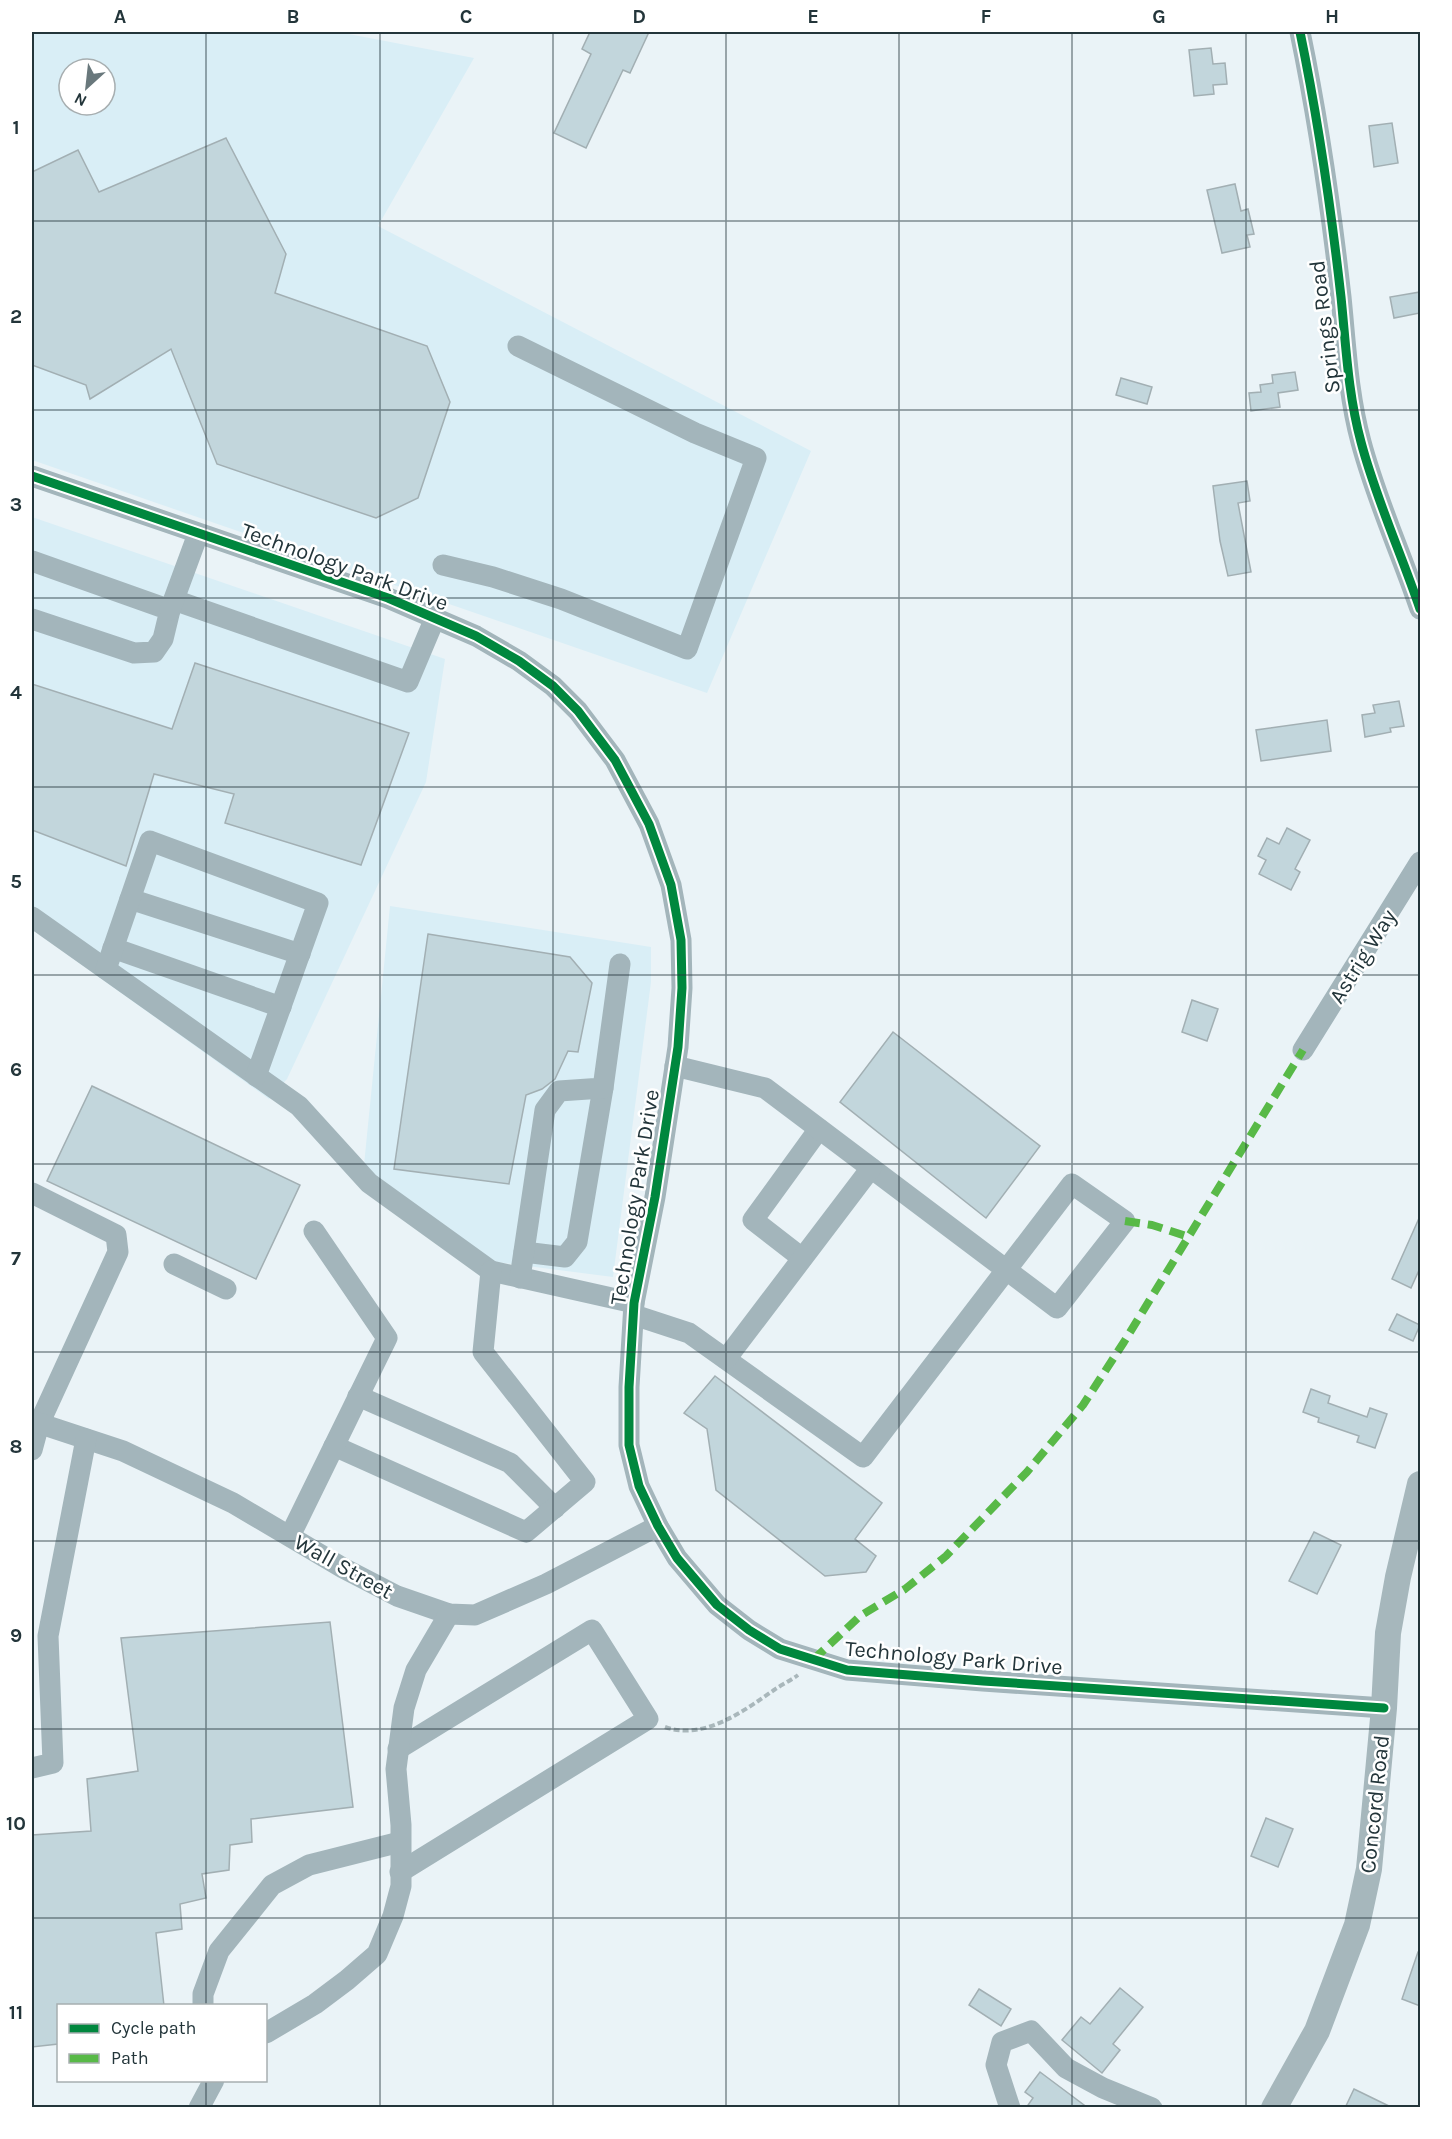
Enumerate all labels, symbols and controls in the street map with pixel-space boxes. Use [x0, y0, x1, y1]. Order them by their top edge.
text: A [114, 5, 127, 28]
text: B [287, 5, 299, 28]
text: C [460, 5, 472, 28]
text: D [632, 5, 646, 28]
text: E [807, 5, 819, 28]
text: F [981, 5, 992, 28]
text: G [1152, 5, 1166, 28]
text: H [1325, 5, 1339, 28]
north arrow [57, 57, 117, 117]
text: N [71, 89, 90, 111]
text: 1 [12, 116, 20, 139]
street label: Springs Road [1304, 259, 1346, 395]
text: 2 [10, 305, 22, 328]
text: 3 [10, 493, 22, 516]
street label: Technology Park Drive [238, 517, 452, 616]
text: 4 [10, 681, 22, 704]
text: 5 [10, 870, 22, 893]
street label: Astrig Way [1324, 905, 1402, 1008]
text: 6 [10, 1058, 22, 1081]
street label: Technology Park Drive [605, 1087, 665, 1307]
text: 7 [11, 1247, 21, 1270]
text: 8 [10, 1435, 22, 1458]
street label: Wall Street [290, 1529, 397, 1605]
text: 9 [10, 1624, 22, 1647]
street label: Technology Park Drive [844, 1636, 1064, 1680]
street label: Concord Road [1355, 1734, 1395, 1875]
text: 10 [6, 1812, 26, 1835]
text: 11 [9, 2001, 23, 2024]
legend [57, 2004, 267, 2082]
text: Cycle path [111, 2017, 196, 2039]
text: Path [111, 2047, 149, 2069]

